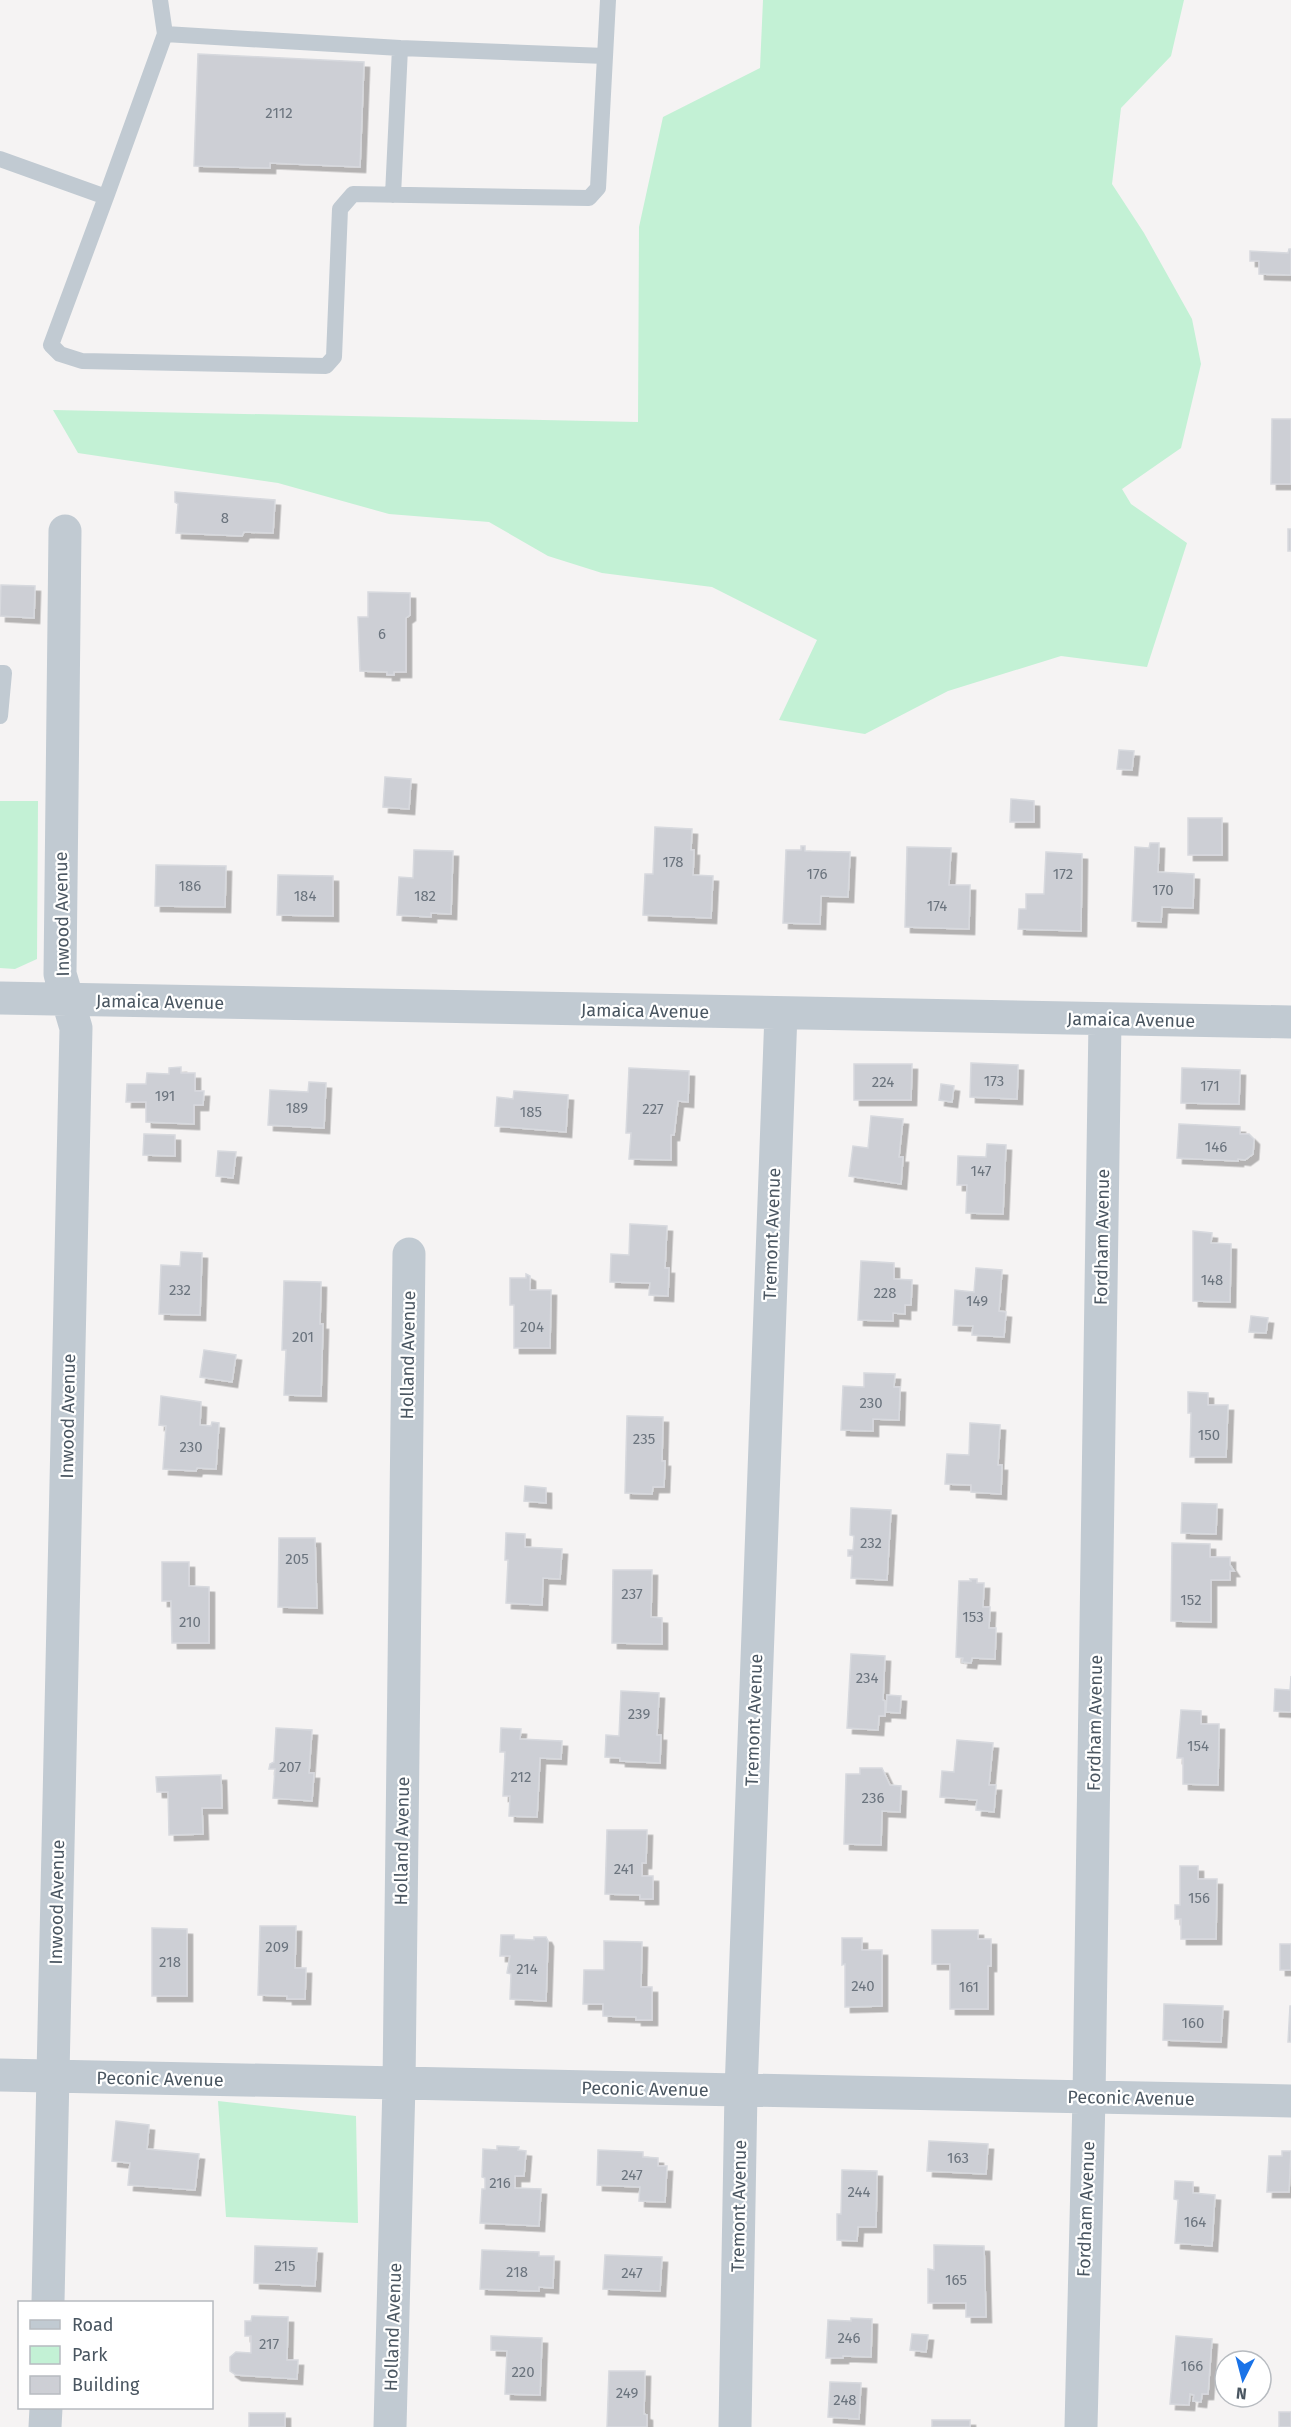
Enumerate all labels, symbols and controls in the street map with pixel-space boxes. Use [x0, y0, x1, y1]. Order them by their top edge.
house number: 2112 [265, 104, 293, 122]
house number: 8 [221, 509, 229, 527]
house number: 6 [378, 625, 386, 643]
street label: Inwood Avenue [50, 851, 74, 977]
house number: 178 [662, 853, 684, 871]
house number: 176 [807, 865, 827, 883]
house number: 172 [1053, 865, 1073, 883]
house number: 186 [179, 877, 201, 895]
house number: 170 [1152, 881, 1174, 899]
house number: 184 [294, 887, 316, 905]
house number: 182 [414, 887, 436, 905]
house number: 174 [927, 897, 947, 915]
street label: Jamaica Avenue [96, 990, 224, 1014]
street label: Jamaica Avenue [581, 999, 709, 1023]
street label: Jamaica Avenue [1067, 1008, 1195, 1032]
house number: 173 [984, 1072, 1004, 1090]
house number: 224 [872, 1073, 894, 1091]
house number: 171 [1200, 1077, 1220, 1095]
house number: 191 [155, 1087, 175, 1105]
house number: 189 [286, 1099, 308, 1117]
house number: 227 [642, 1100, 664, 1118]
house number: 185 [520, 1103, 542, 1121]
house number: 146 [1205, 1138, 1227, 1156]
house number: 147 [971, 1162, 992, 1180]
street label: Tremont Avenue [759, 1167, 785, 1301]
street label: Fordham Avenue [1090, 1169, 1114, 1305]
house number: 148 [1201, 1271, 1223, 1289]
house number: 232 [169, 1281, 191, 1299]
house number: 228 [873, 1284, 897, 1302]
street label: Holland Avenue [396, 1290, 420, 1420]
house number: 149 [966, 1292, 988, 1310]
house number: 204 [520, 1318, 544, 1336]
house number: 201 [292, 1328, 314, 1346]
street label: Inwood Avenue [56, 1353, 80, 1479]
house number: 230 [859, 1394, 883, 1412]
house number: 150 [1198, 1426, 1220, 1444]
house number: 235 [633, 1430, 655, 1448]
house number: 230 [179, 1438, 203, 1456]
house number: 232 [860, 1534, 882, 1552]
house number: 205 [285, 1550, 309, 1568]
house number: 237 [621, 1585, 643, 1603]
house number: 152 [1180, 1591, 1202, 1609]
house number: 153 [962, 1608, 984, 1626]
house number: 210 [179, 1613, 201, 1631]
street label: Tremont Avenue [741, 1653, 767, 1787]
street label: Fordham Avenue [1083, 1655, 1107, 1791]
house number: 234 [856, 1669, 878, 1687]
house number: 239 [628, 1705, 650, 1723]
house number: 154 [1187, 1737, 1209, 1755]
house number: 207 [279, 1758, 301, 1776]
house number: 212 [511, 1768, 531, 1786]
street label: Holland Avenue [390, 1776, 414, 1906]
house number: 236 [862, 1789, 884, 1807]
street label: Inwood Avenue [45, 1839, 69, 1965]
house number: 241 [614, 1860, 634, 1878]
house number: 156 [1188, 1889, 1210, 1907]
house number: 209 [265, 1938, 289, 1956]
house number: 218 [159, 1953, 181, 1971]
house number: 214 [516, 1960, 538, 1978]
house number: 240 [851, 1977, 875, 1995]
house number: 161 [959, 1978, 979, 1996]
house number: 160 [1182, 2014, 1204, 2032]
street label: Peconic Avenue [96, 2067, 224, 2091]
street label: Peconic Avenue [581, 2077, 709, 2101]
street label: Peconic Avenue [1067, 2086, 1195, 2110]
street label: Tremont Avenue [727, 2140, 751, 2272]
street label: Fordham Avenue [1073, 2141, 1099, 2277]
house number: 163 [947, 2149, 969, 2167]
house number: 247 [621, 2166, 643, 2184]
house number: 216 [489, 2174, 511, 2192]
house number: 244 [848, 2183, 871, 2201]
house number: 164 [1184, 2213, 1206, 2231]
house number: 215 [274, 2257, 296, 2275]
street label: Holland Avenue [380, 2262, 406, 2392]
house number: 218 [506, 2263, 528, 2281]
house number: 247 [621, 2264, 643, 2282]
house number: 165 [945, 2271, 967, 2289]
legend [18, 2301, 213, 2409]
text: Road [72, 2314, 114, 2336]
house number: 246 [838, 2329, 861, 2347]
house number: 217 [259, 2335, 279, 2353]
text: Park [72, 2344, 108, 2366]
north arrow [1213, 2349, 1273, 2409]
house number: 166 [1181, 2357, 1203, 2375]
house number: 220 [511, 2363, 535, 2381]
text: Building [72, 2374, 140, 2396]
text: N [1235, 2383, 1248, 2403]
house number: 249 [616, 2384, 638, 2402]
house number: 248 [833, 2391, 857, 2409]

